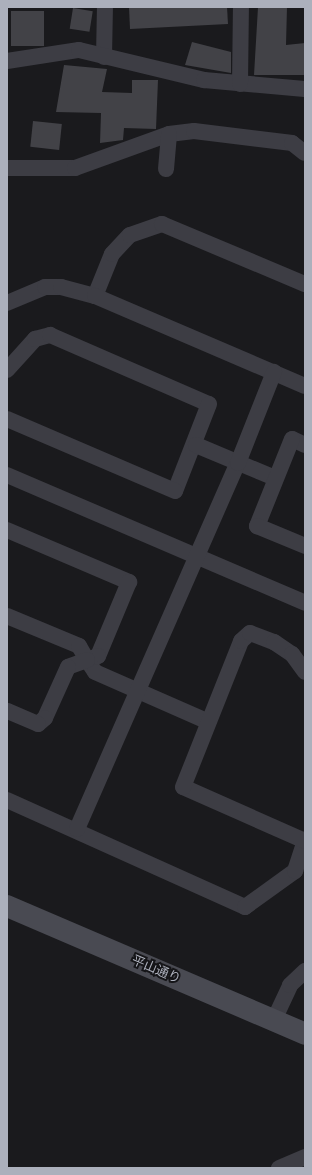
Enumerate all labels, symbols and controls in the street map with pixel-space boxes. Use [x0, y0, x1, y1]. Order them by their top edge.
street label: 平山通り [129, 953, 183, 987]

